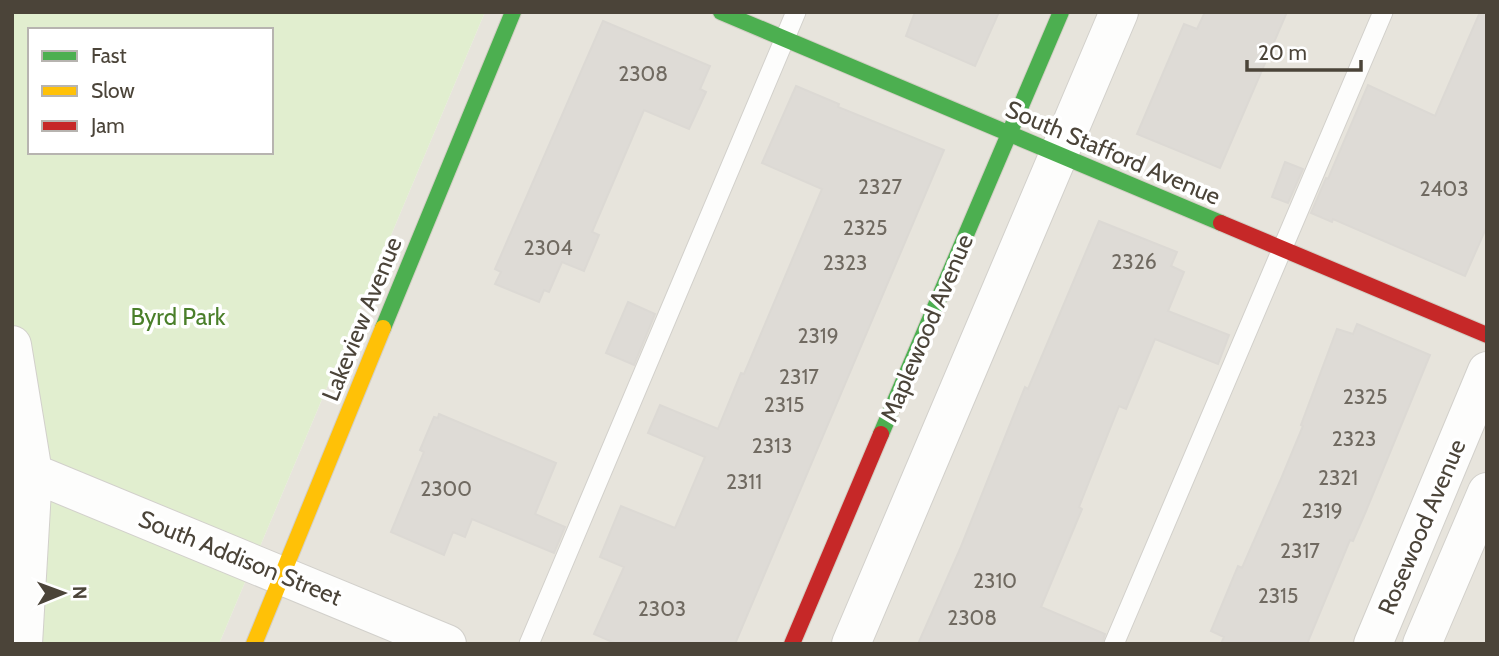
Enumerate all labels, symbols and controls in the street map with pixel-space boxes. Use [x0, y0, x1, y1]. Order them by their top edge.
legend [28, 28, 273, 154]
scale bar [1247, 28, 1361, 72]
text: 20 m [1258, 40, 1307, 65]
text: Fast [91, 43, 127, 68]
house number: 2308 [618, 61, 668, 86]
text: Slow [91, 78, 135, 103]
street label: South Stafford Avenue [1001, 94, 1225, 211]
text: Jam [90, 113, 125, 138]
house number: 2327 [858, 174, 902, 199]
house number: 2403 [1419, 176, 1469, 201]
house number: 2325 [843, 215, 887, 240]
street label: Maplewood Avenue [874, 230, 979, 426]
street label: Lakeview Avenue [315, 233, 408, 405]
house number: 2304 [523, 235, 573, 260]
house number: 2326 [1111, 249, 1157, 274]
house number: 2323 [823, 250, 867, 275]
park label: Byrd Park [130, 302, 226, 331]
house number: 2319 [797, 323, 839, 348]
house number: 2317 [779, 364, 819, 389]
house number: 2325 [1343, 384, 1387, 409]
house number: 2315 [764, 392, 804, 417]
house number: 2323 [1332, 426, 1376, 451]
house number: 2313 [752, 433, 792, 458]
street label: Rosewood Avenue [1371, 435, 1472, 619]
house number: 2321 [1318, 465, 1358, 490]
house number: 2311 [726, 469, 762, 494]
house number: 2300 [420, 476, 472, 501]
house number: 2319 [1301, 498, 1343, 523]
street label: South Addison Street [135, 504, 346, 611]
house number: 2317 [1280, 538, 1320, 563]
north arrow [28, 558, 98, 628]
house number: 2310 [973, 568, 1017, 593]
house number: 2315 [1258, 583, 1298, 608]
text: N [68, 586, 91, 600]
house number: 2303 [638, 596, 686, 621]
house number: 2308 [947, 605, 997, 630]

